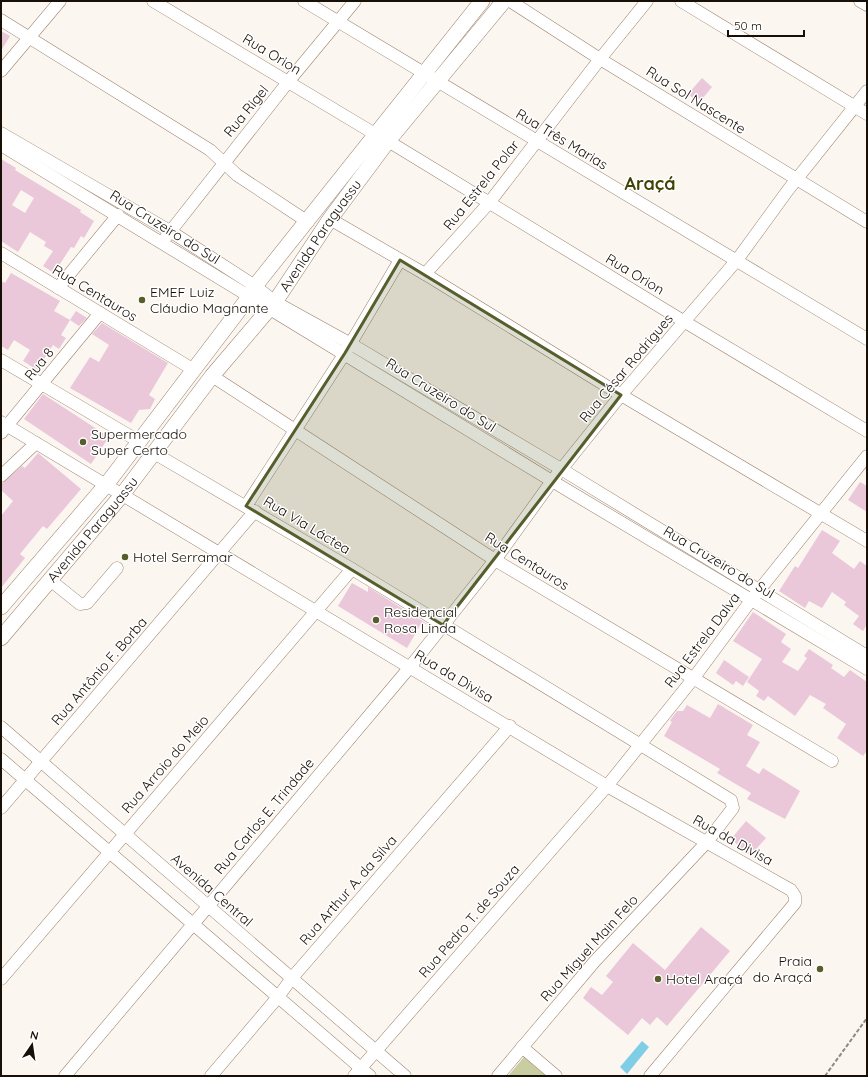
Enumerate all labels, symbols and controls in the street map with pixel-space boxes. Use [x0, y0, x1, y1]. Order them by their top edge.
scale bar [728, 12, 804, 38]
text: 50 m [734, 18, 762, 33]
street label: Rua Orion [239, 30, 305, 78]
street label: Rua Sol Nascente [643, 62, 749, 138]
street label: Rua Rigel [220, 81, 272, 141]
street label: Rua Três Marias [513, 104, 611, 174]
street label: Rua Estrela Polar [439, 136, 523, 234]
district label: Araçá [624, 172, 676, 195]
street label: Avenida Paraguassu [275, 176, 365, 295]
street label: Rua Cruzeiro do Sul [107, 186, 223, 268]
street label: Rua Orion [602, 250, 668, 298]
street label: Rua Centauros [49, 261, 141, 325]
place label: EMEF Luiz Cláudio Magnante [150, 283, 269, 317]
marker: EMEF Luiz Cláudio Magnante [137, 295, 147, 305]
street label: Rua César Rodrigues [575, 310, 677, 426]
street label: Rua 8 [20, 344, 58, 384]
street label: Rua Cruzeiro do Sul [383, 354, 499, 436]
place label: Supermercado Super Certo [91, 425, 187, 459]
marker: Supermercado Super Certo [78, 437, 88, 447]
street label: Avenida Paraguassu [43, 473, 142, 586]
street label: Rua Via Láctea [260, 492, 354, 558]
street label: Rua Cruzeiro do Sul [660, 522, 778, 602]
street label: Rua Centauros [482, 528, 572, 594]
place label: Hotel Serramar [133, 548, 233, 566]
marker: Hotel Serramar [120, 552, 130, 562]
street label: Rua Estrela Dalva [660, 589, 744, 691]
place label: Residencial Rosa Linda [384, 603, 457, 637]
street label: Rua Antônio F. Borba [47, 613, 151, 729]
marker: Residencial Rosa Linda [371, 615, 381, 625]
street label: Rua da Divisa [411, 645, 497, 707]
street label: Rua Arroio do Meio [117, 711, 213, 817]
street label: Rua Carlos E. Trindade [210, 754, 318, 878]
street label: Rua da Divisa [690, 811, 776, 869]
street label: Rua Arthur A. da Silva [295, 831, 401, 949]
street label: Avenida Central [167, 850, 257, 930]
street label: Rua Pedro T. de Souza [415, 861, 523, 981]
street label: Rua Miguel Main Felo [536, 891, 642, 1005]
place label: Praia do Araçá [753, 952, 812, 986]
marker: Praia do Araçá [815, 964, 825, 974]
place label: Hotel Araçá [666, 970, 743, 988]
marker: Hotel Araçá [653, 974, 663, 984]
north arrow [12, 1025, 52, 1065]
text: N [29, 1028, 40, 1043]

